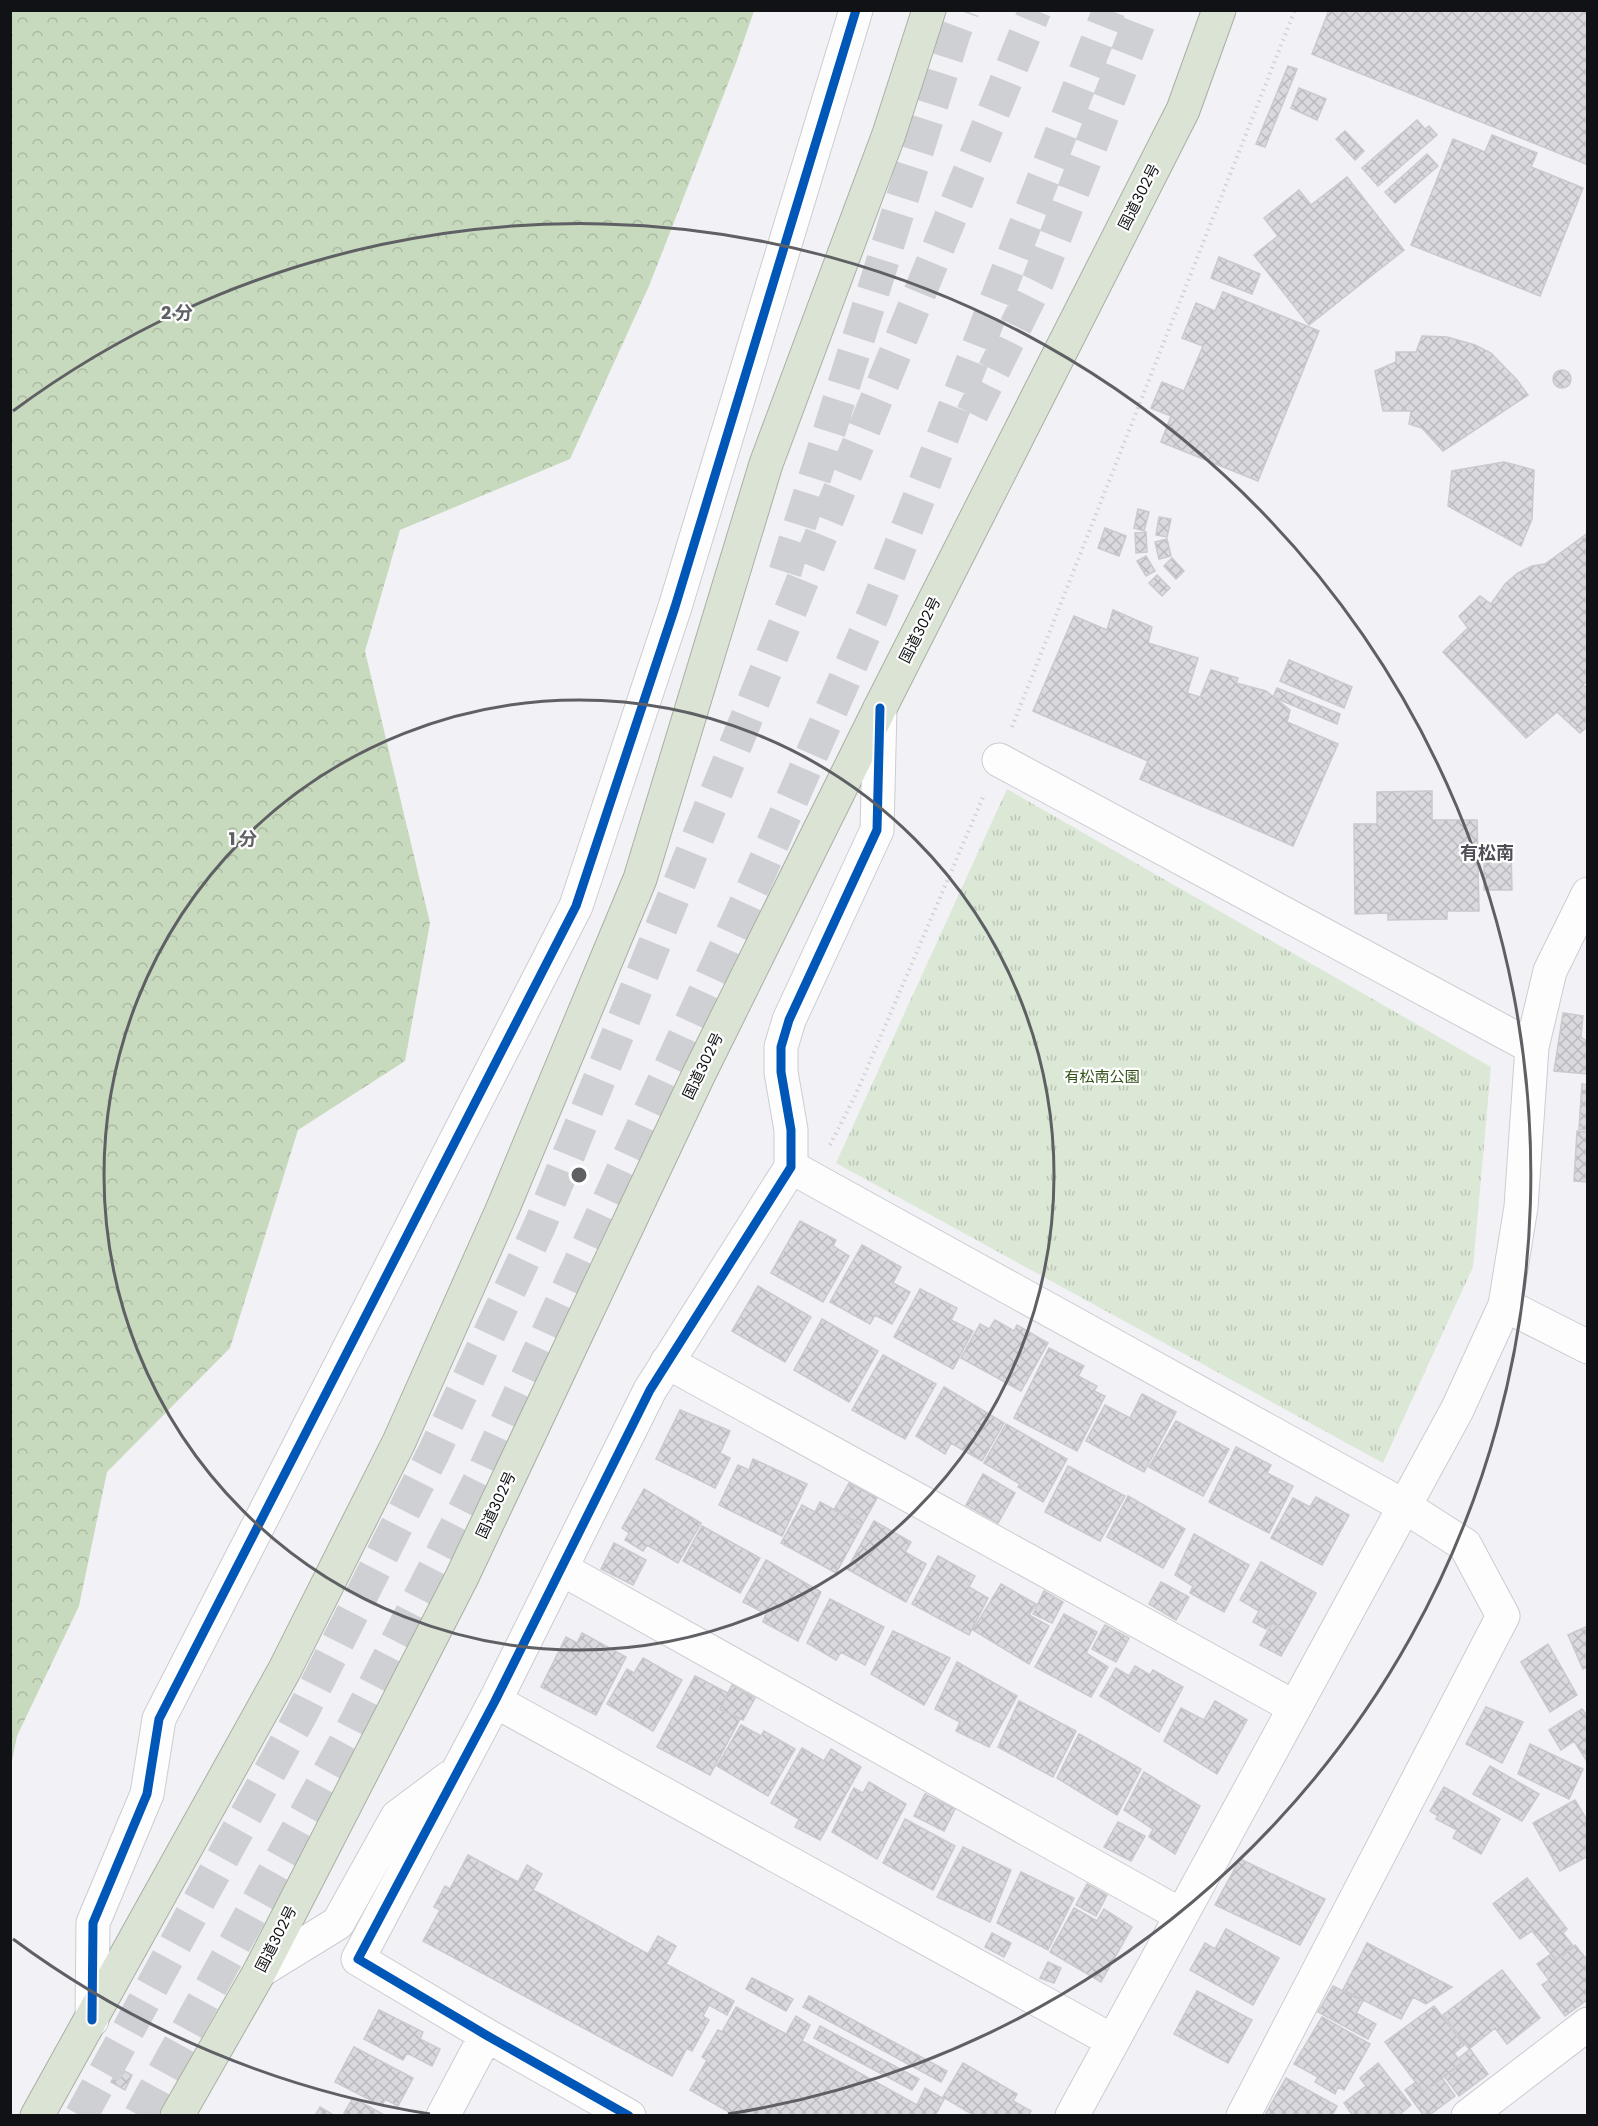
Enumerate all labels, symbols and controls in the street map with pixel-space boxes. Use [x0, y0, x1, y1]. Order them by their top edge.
street label: 国道302号 [1113, 160, 1164, 234]
text: 2 分 [161, 300, 193, 325]
street label: 国道302号 [894, 593, 945, 667]
text: 1 分 [229, 826, 257, 851]
district label: 有松南 [1460, 840, 1514, 865]
street label: 国道302号 [677, 1029, 728, 1103]
park label: 有松南公園 [1064, 1066, 1140, 1087]
centre of rings [569, 1165, 589, 1185]
street label: 国道302号 [471, 1468, 520, 1542]
street label: 国道302号 [250, 1902, 301, 1976]

